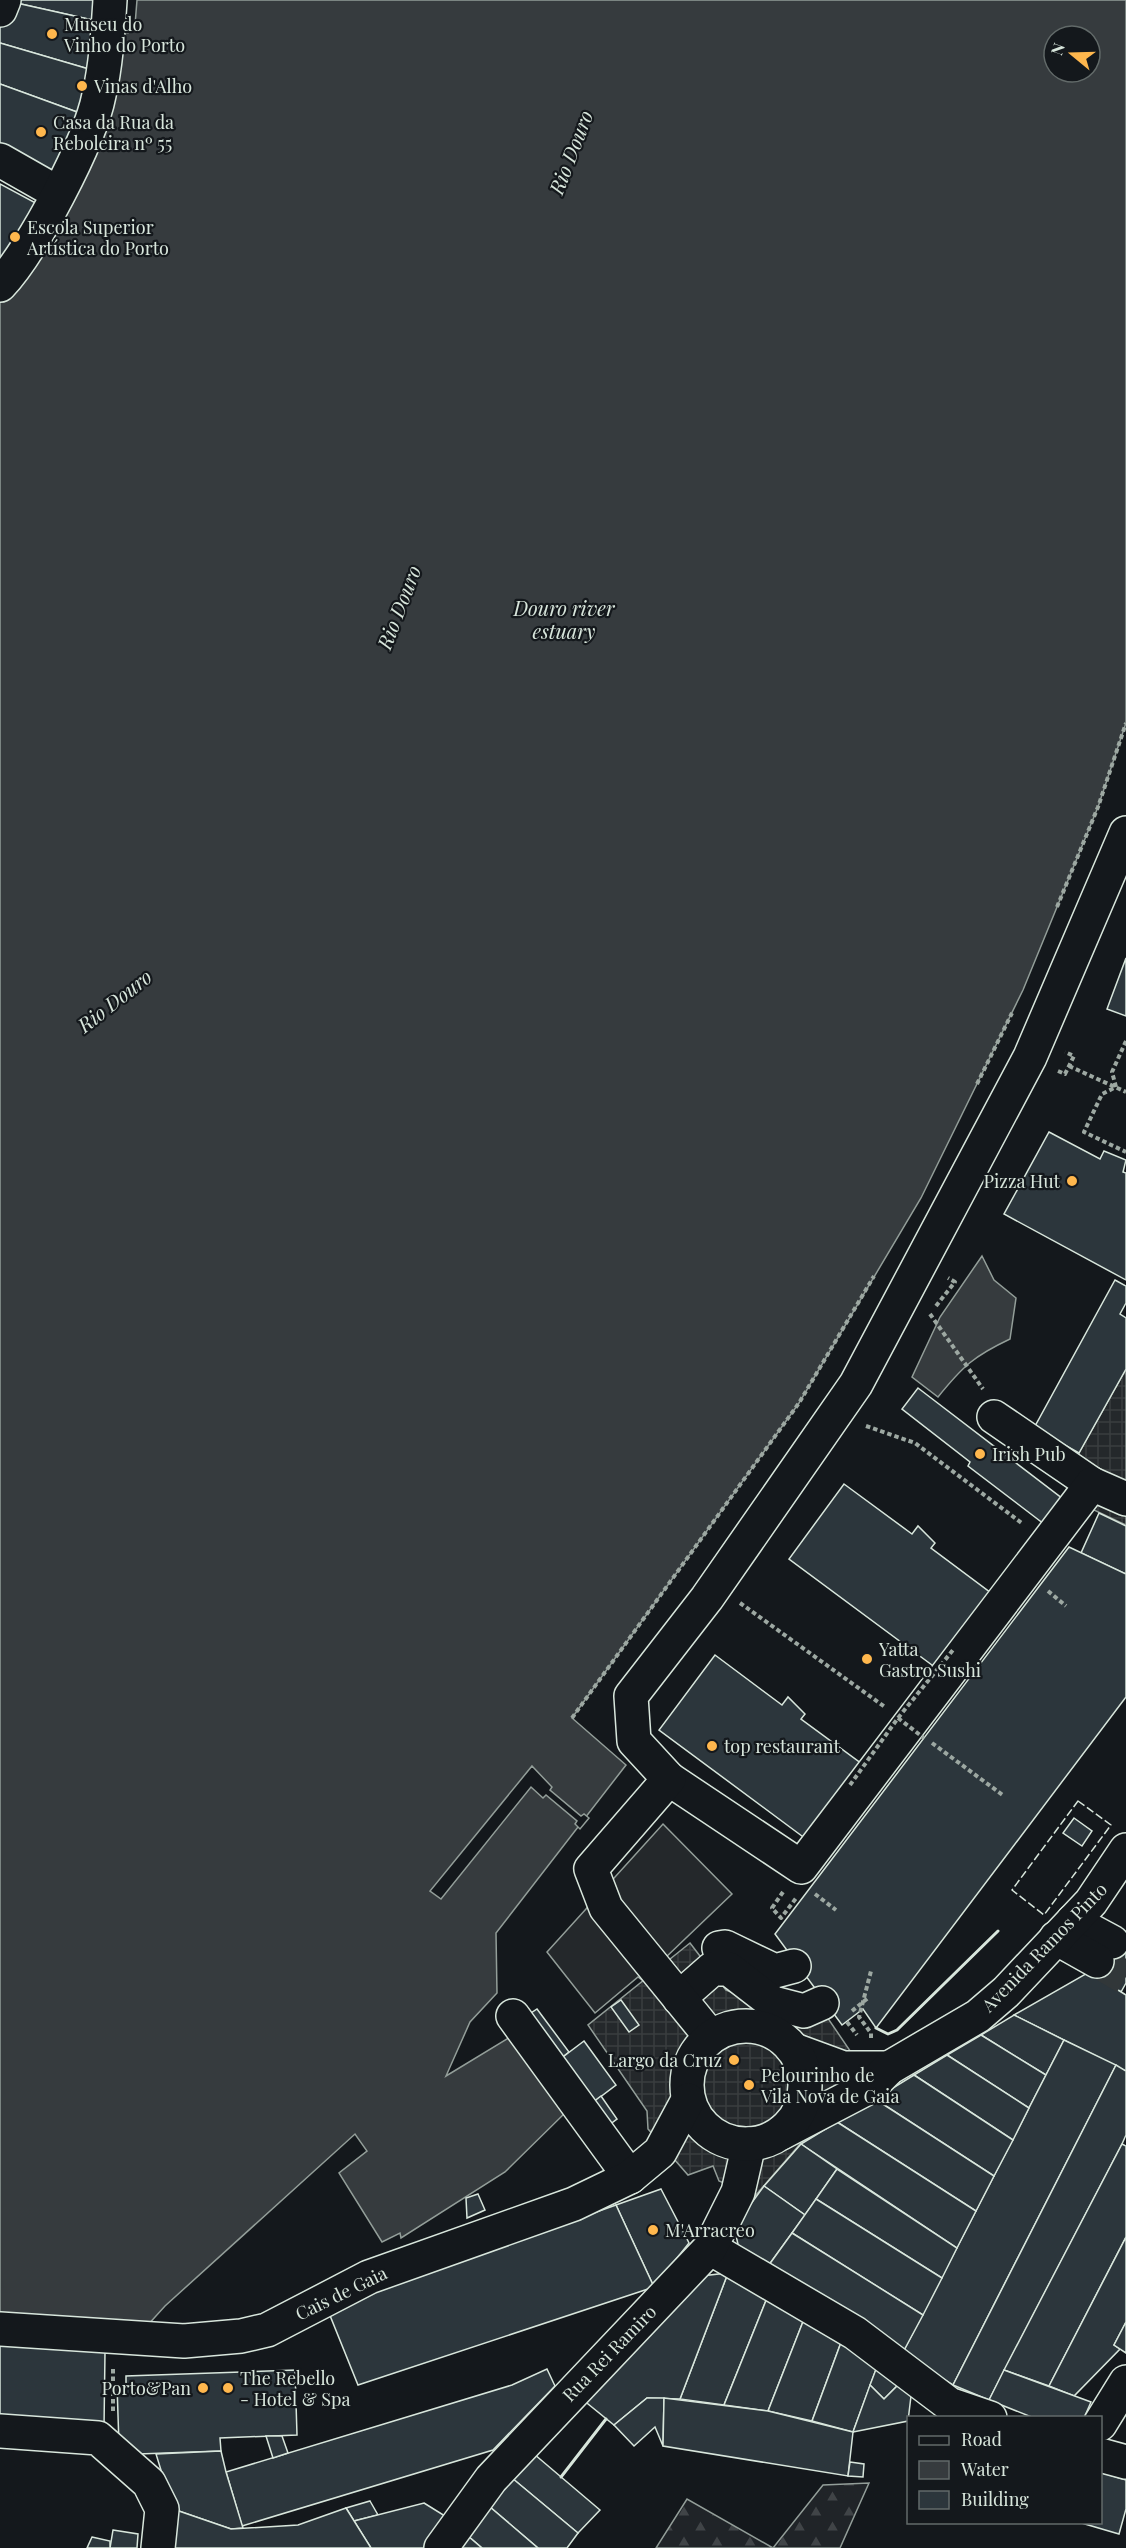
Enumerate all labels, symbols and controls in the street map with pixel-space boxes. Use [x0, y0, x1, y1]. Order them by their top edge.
place label: Museu do Vinho do Porto [63, 12, 185, 57]
north arrow [1042, 24, 1102, 84]
marker: Museu do Vinho do Porto [45, 27, 59, 41]
text: N [1046, 40, 1069, 58]
place label: Vinas d'Alho [93, 74, 192, 98]
marker: Vinas d'Alho [75, 79, 89, 93]
water label: Rio Douro [541, 106, 598, 199]
place label: Casa da Rua da Reboleira nº 55 [53, 110, 174, 155]
marker: Casa da Rua da Reboleira nº 55 [34, 125, 48, 139]
place label: Escola Superior Artística do Porto [26, 215, 169, 260]
marker: Escola Superior Artística do Porto [8, 230, 22, 244]
water label: Rio Douro [369, 561, 426, 654]
water label: Douro river estuary [513, 594, 616, 644]
water label: Rio Douro [70, 962, 157, 1038]
place label: Pizza Hut [984, 1169, 1061, 1193]
marker: Pizza Hut [1065, 1174, 1079, 1188]
place label: Irish Pub [992, 1442, 1066, 1466]
marker: Irish Pub [973, 1447, 987, 1461]
place label: Yatta Gastro Sushi [878, 1637, 981, 1682]
marker: Yatta Gastro Sushi [860, 1652, 874, 1666]
place label: top restaurant [724, 1734, 840, 1758]
marker: top restaurant [705, 1739, 719, 1753]
street label: Avenida Ramos Pinto [975, 1877, 1112, 2017]
place label: Largo da Cruz [608, 2048, 722, 2072]
marker: Largo da Cruz [727, 2053, 741, 2067]
place label: Pelourinho de Vila Nova de Gaia [760, 2063, 899, 2108]
marker: Pelourinho de Vila Nova de Gaia [742, 2078, 756, 2092]
place label: M'Arracreo [665, 2218, 755, 2242]
marker: M'Arracreo [646, 2223, 660, 2237]
street label: Cais de Gaia [291, 2261, 391, 2325]
street label: Rua Rei Ramiro [557, 2300, 661, 2406]
place label: The Rebello - Hotel & Spa [240, 2366, 350, 2411]
place label: Porto&Pan [101, 2376, 191, 2400]
marker: Porto&Pan [196, 2381, 210, 2395]
marker: The Rebello - Hotel & Spa [221, 2381, 235, 2395]
legend [907, 2416, 1102, 2524]
text: Road [961, 2427, 1002, 2451]
text: Water [960, 2457, 1009, 2481]
text: Building [961, 2487, 1029, 2511]

